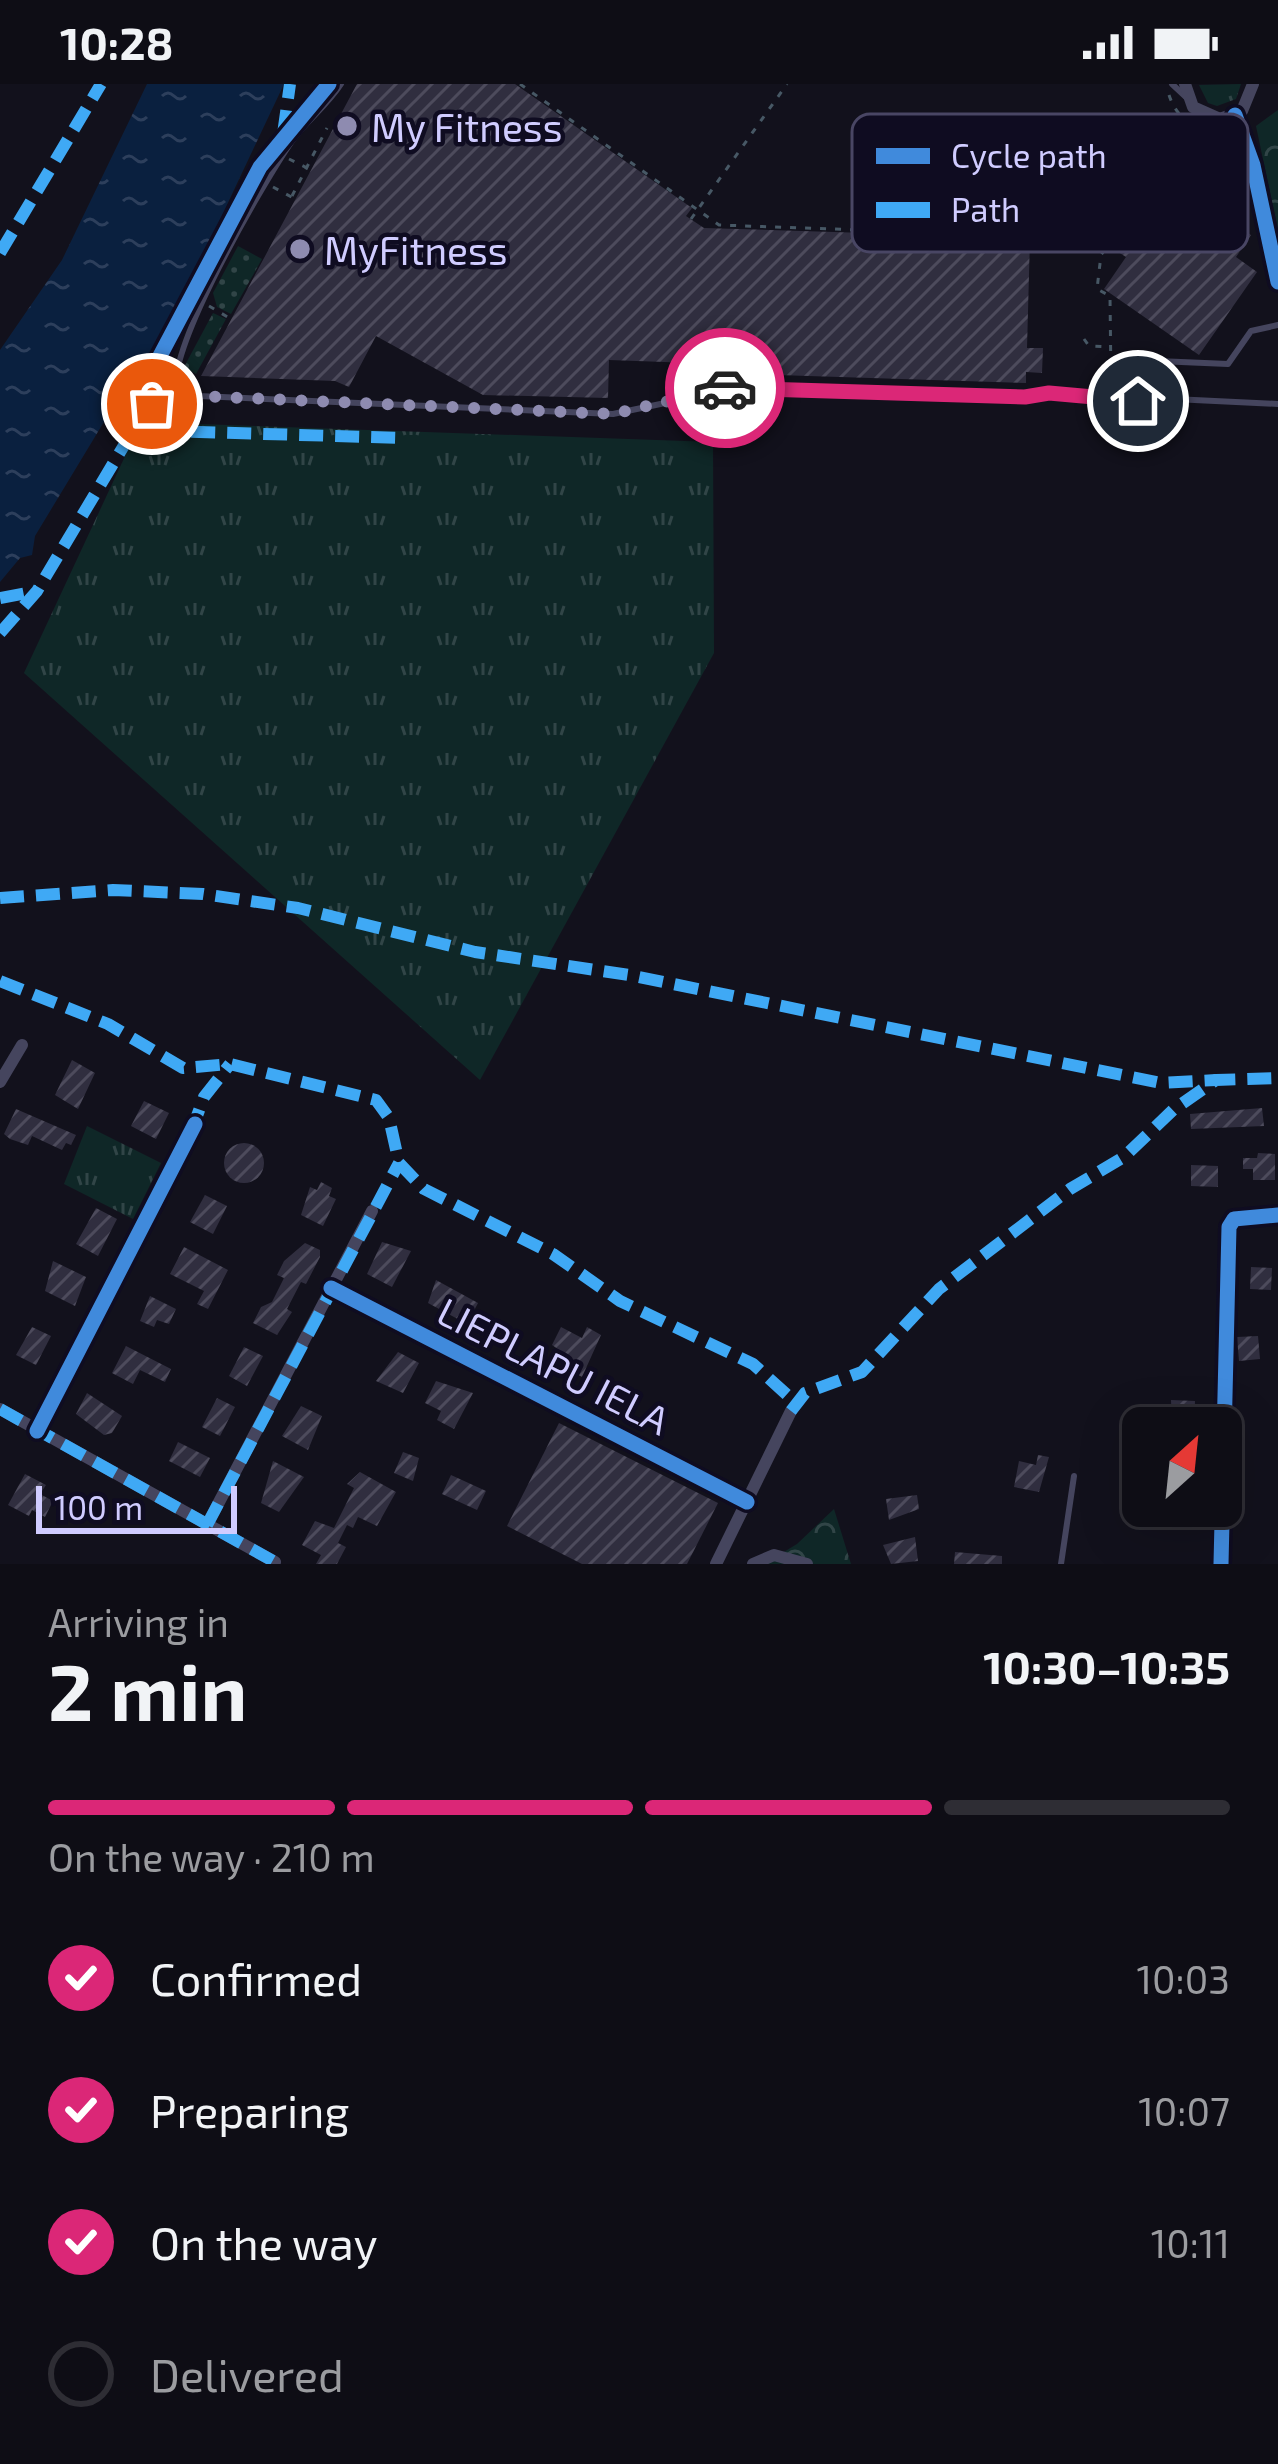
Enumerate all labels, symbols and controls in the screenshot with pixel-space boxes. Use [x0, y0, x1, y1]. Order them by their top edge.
text: 10:28 [60, 15, 174, 69]
place label: My Fitness [371, 103, 562, 150]
marker: My Fitness [334, 113, 360, 139]
legend [852, 114, 1248, 252]
text: Cycle path [951, 135, 1107, 175]
text: Path [951, 189, 1020, 229]
place label: MyFitness [324, 226, 508, 273]
marker: MyFitness [287, 236, 313, 262]
courier [665, 328, 785, 448]
pin [1087, 350, 1189, 452]
pin [101, 353, 203, 455]
icon: car [692, 355, 758, 421]
icon: home [1105, 368, 1171, 434]
icon: bag [119, 371, 185, 437]
street label: LIEPLAPU IELA [430, 1287, 678, 1443]
north arrow [1122, 1407, 1242, 1527]
map controls [1122, 1407, 1242, 1527]
scale bar [36, 1480, 237, 1533]
text: 100 m [54, 1487, 143, 1527]
text: Arriving in [48, 1598, 229, 1645]
text: 10:30–10:35 [983, 1639, 1230, 1693]
text: 2 min [48, 1643, 247, 1737]
text: On the way · 210 m [48, 1833, 375, 1880]
icon: check [48, 1945, 114, 2011]
text: Confirmed [150, 1951, 362, 2005]
text: 10:03 [1137, 1955, 1230, 2002]
icon: check [48, 2077, 114, 2143]
text: Preparing [150, 2083, 349, 2137]
text: 10:07 [1138, 2087, 1230, 2134]
icon: check [48, 2209, 114, 2275]
text: On the way [150, 2215, 377, 2269]
text: 10:11 [1151, 2219, 1230, 2266]
text: Delivered [150, 2347, 344, 2401]

